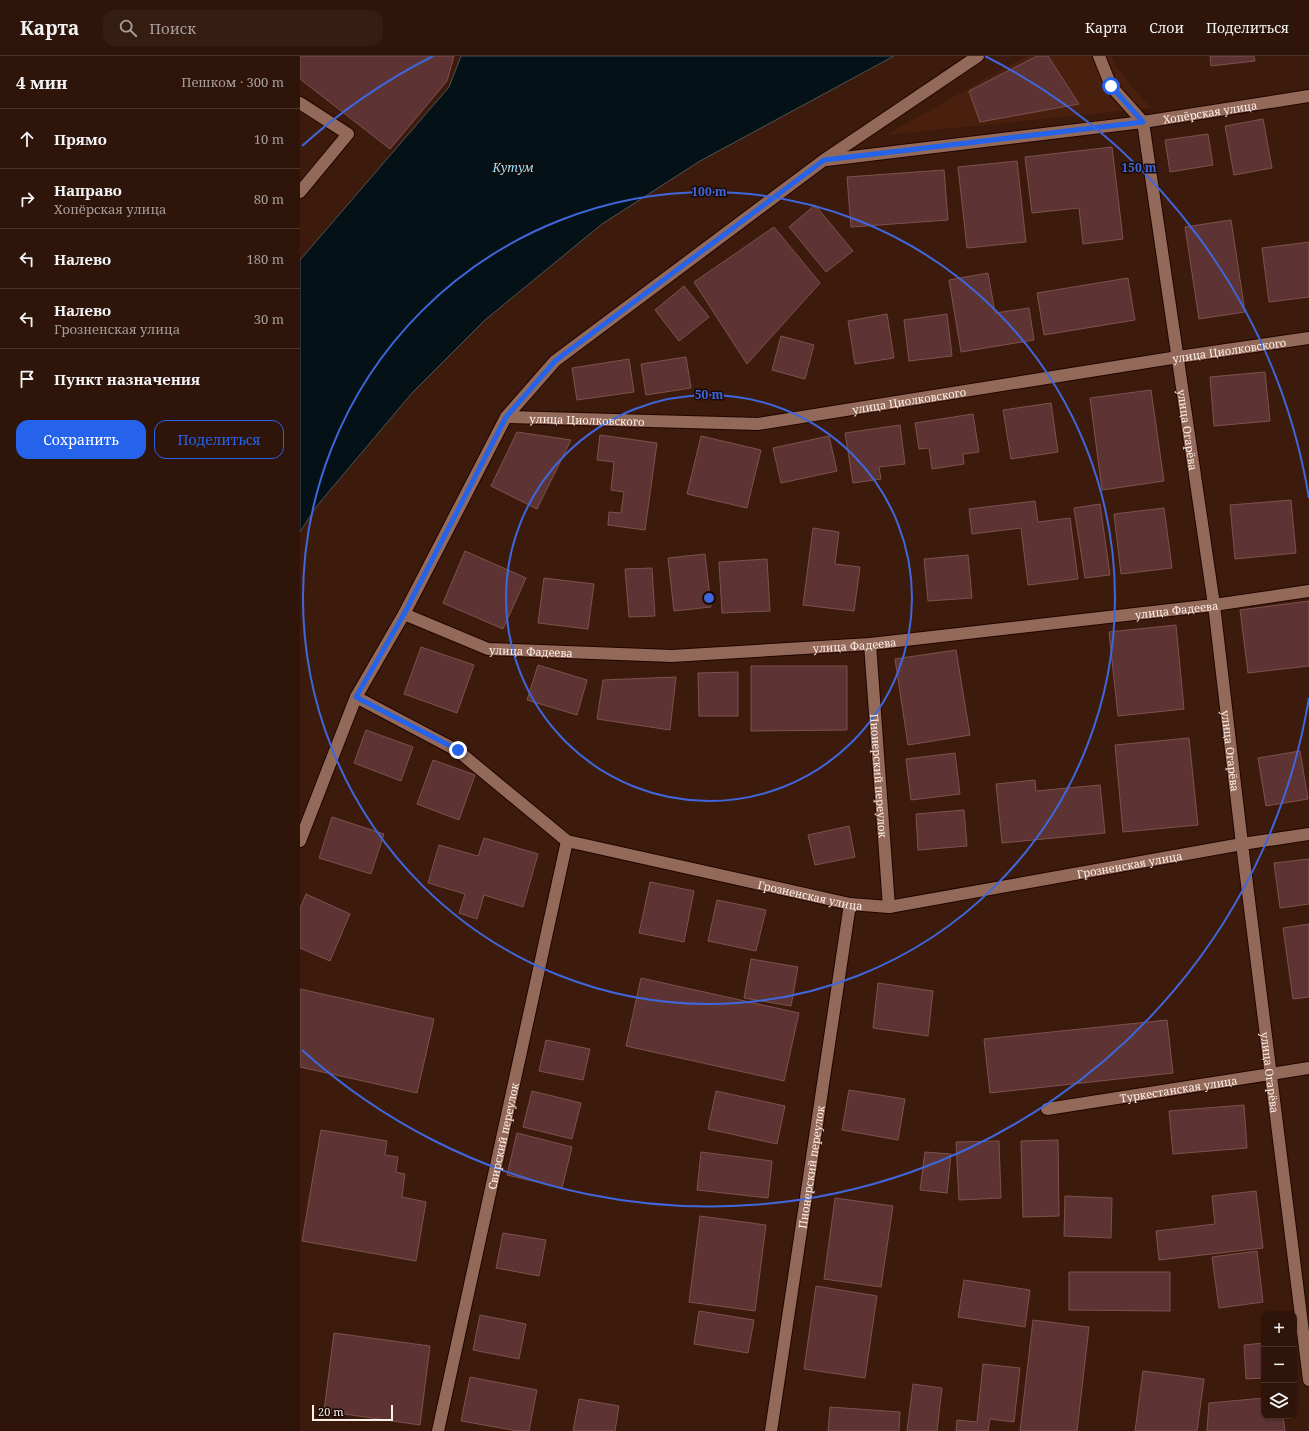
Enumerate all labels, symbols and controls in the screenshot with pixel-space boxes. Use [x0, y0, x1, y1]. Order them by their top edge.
search box [103, 10, 383, 46]
text: Карта [20, 15, 79, 41]
icon: search [117, 17, 139, 39]
text: Поиск [149, 18, 196, 38]
text: Карта [1085, 18, 1127, 37]
text: Слои [1149, 18, 1184, 37]
text: Поделиться [1206, 18, 1289, 37]
text: 4 мин [16, 71, 68, 94]
text: Пешком · 300 m [181, 73, 284, 91]
route start [1102, 77, 1120, 95]
street label: Хопёрская улица [1162, 97, 1258, 126]
icon: ahead [16, 128, 38, 150]
text: Прямо [54, 129, 107, 149]
text: 10 m [254, 130, 284, 148]
water label: Кутум [492, 159, 534, 176]
text: 150 m [1121, 159, 1157, 176]
text: Направо [54, 180, 122, 200]
text: 100 m [691, 183, 727, 200]
icon: right [16, 188, 38, 210]
text: 80 m [254, 190, 284, 208]
text: Хопёрская улица [54, 200, 166, 218]
icon: left [16, 248, 38, 270]
text: Налево [54, 249, 111, 269]
text: 180 m [247, 250, 284, 268]
text: Налево [54, 300, 111, 320]
icon: left [16, 308, 38, 330]
text: 30 m [254, 310, 284, 328]
text: Грозненская улица [54, 320, 180, 338]
street label: улица Циолковского [1171, 334, 1287, 365]
icon: arrive [16, 368, 38, 390]
text: Пункт назначения [54, 369, 200, 389]
street label: улица Циолковского [851, 383, 967, 416]
text: 50 m [695, 386, 723, 403]
street label: улица Огарёва [1175, 388, 1202, 471]
street label: улица Циолковского [529, 410, 645, 428]
button: Сохранить [16, 420, 146, 459]
button: Поделиться [154, 420, 284, 459]
centre of rings [702, 591, 716, 605]
street label: улица Фадеева [1134, 597, 1219, 621]
street label: улица Фадеева [812, 634, 897, 655]
street label: улица Фадеева [489, 642, 573, 660]
street label: улица Огарёва [1219, 709, 1243, 792]
street label: Пионерский переулок [868, 713, 892, 839]
route end [449, 741, 467, 759]
street label: Грозненская улица [1075, 847, 1183, 881]
street label: Грозненская улица [757, 876, 863, 912]
street label: улица Огарёва [1258, 1031, 1283, 1114]
street label: Туркестанская улица [1119, 1072, 1238, 1105]
street label: Свирский переулок [484, 1081, 522, 1191]
street label: Пионерский переулок [794, 1104, 827, 1230]
map controls [1261, 1311, 1297, 1419]
button: + [1261, 1311, 1297, 1347]
button: − [1261, 1347, 1297, 1383]
button: layers [1261, 1383, 1297, 1419]
scale bar [312, 1403, 393, 1422]
text: 20 m [318, 1404, 344, 1419]

